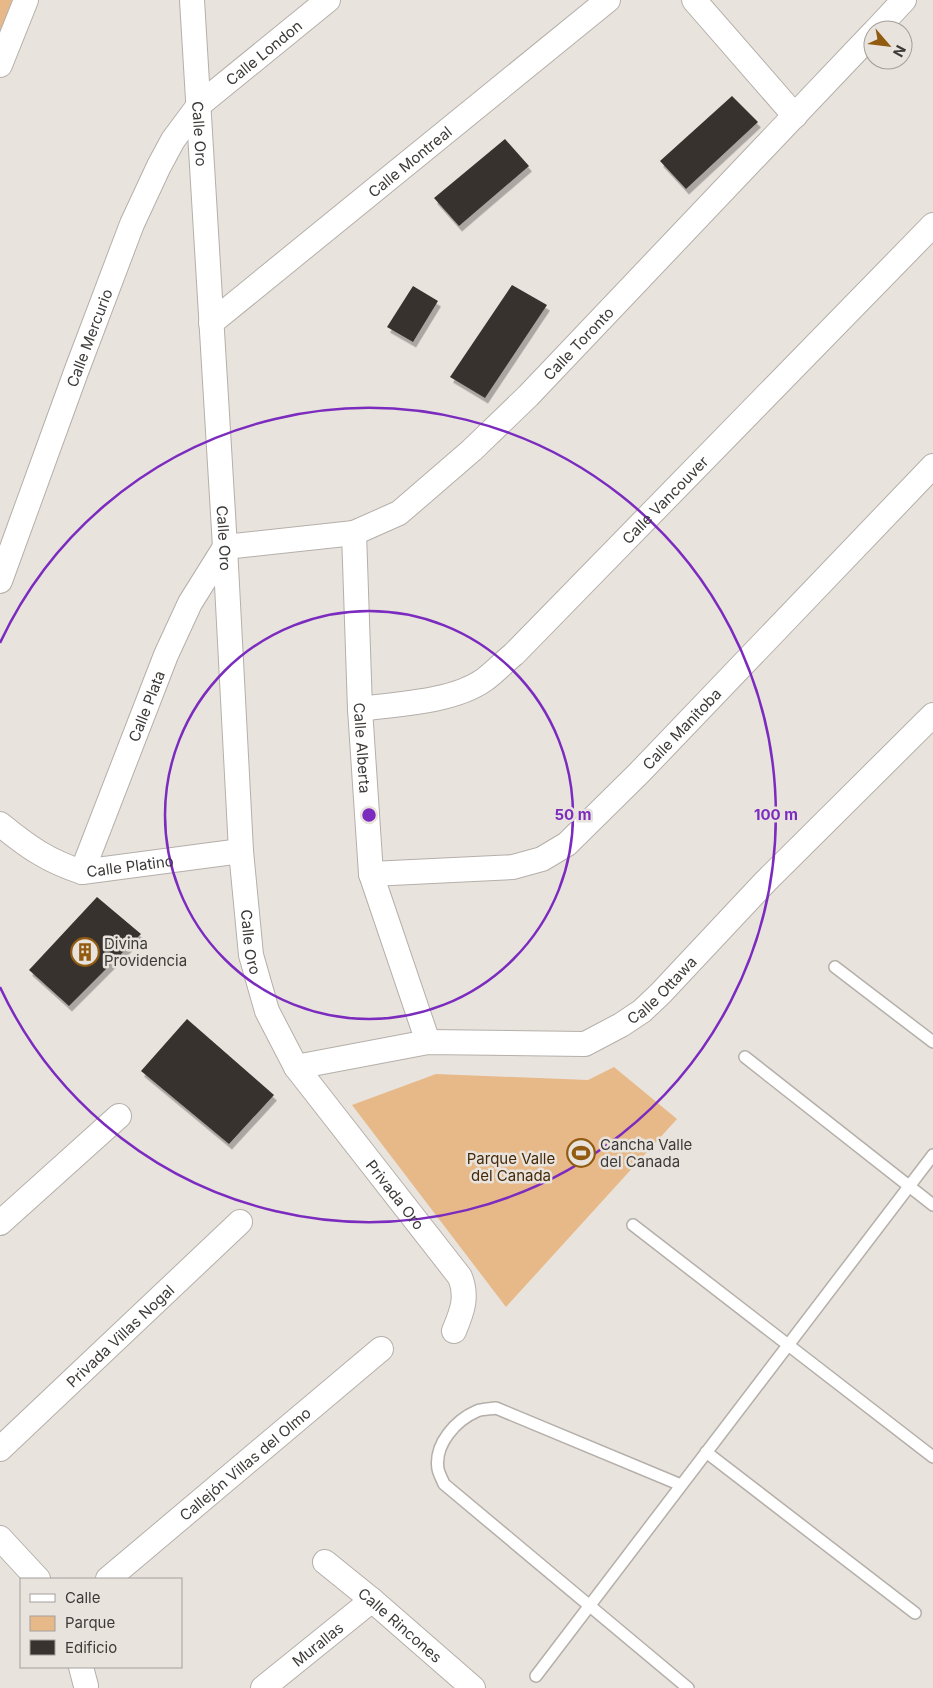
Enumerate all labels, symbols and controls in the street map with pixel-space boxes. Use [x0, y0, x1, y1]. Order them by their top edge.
street label: Calle London [221, 16, 306, 89]
north arrow [863, 20, 913, 70]
text: N [890, 43, 910, 60]
street label: Calle Oro [189, 100, 212, 167]
street label: Calle Montreal [364, 122, 455, 201]
street label: Calle Mercurio [62, 286, 116, 389]
street label: Calle Toronto [539, 303, 617, 384]
street label: Calle Vancouver [618, 451, 712, 548]
street label: Calle Oro [213, 505, 236, 571]
street label: Calle Plata [124, 668, 169, 744]
street label: Calle Manitoba [638, 684, 725, 773]
street label: Calle Alberta [350, 702, 375, 794]
text: 50 m [555, 805, 591, 824]
text: 100 m [754, 805, 798, 824]
centre of rings [360, 806, 378, 824]
street label: Calle Platino [85, 851, 175, 881]
street label: Calle Oro [237, 909, 266, 977]
place label: Divina Providencia [104, 934, 187, 970]
building icon: Divina Providencia [70, 937, 100, 967]
street label: Calle Ottawa [623, 952, 700, 1028]
place label: Cancha Valle del Canada [600, 1135, 692, 1171]
sports icon: Cancha Valle del Canada [566, 1138, 596, 1168]
park label: Parque Valle del Canada [467, 1149, 555, 1185]
street label: Privada Oro [362, 1156, 429, 1233]
street label: Privada Villas Nogal [62, 1280, 178, 1391]
street label: Callejón Villas del Olmo [175, 1403, 315, 1524]
legend [20, 1578, 182, 1668]
street label: Calle Rincones [354, 1583, 446, 1666]
text: Calle [65, 1588, 100, 1607]
text: Parque [65, 1613, 115, 1632]
street label: Murallas [288, 1618, 347, 1670]
text: Edificio [65, 1638, 117, 1657]

